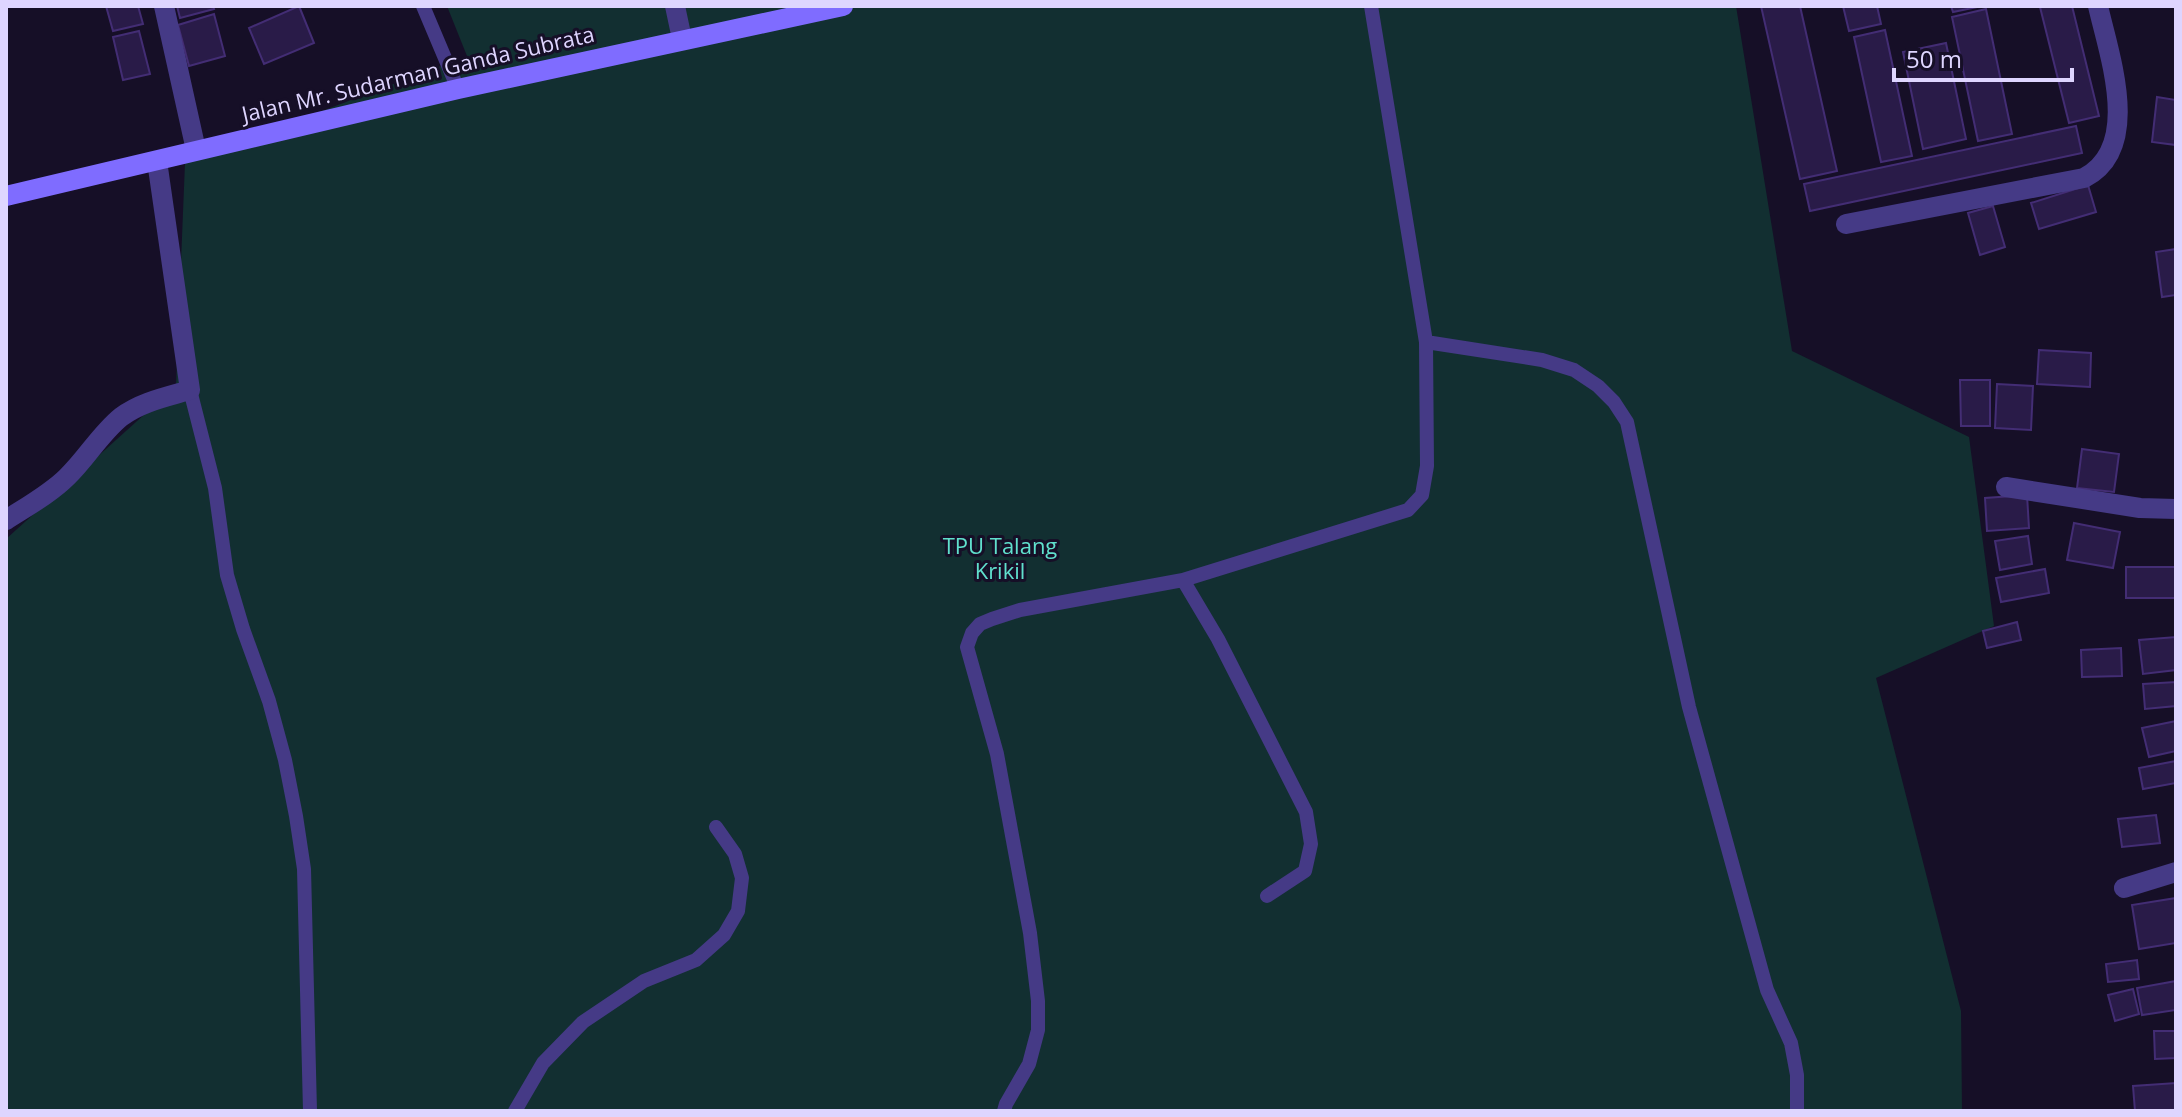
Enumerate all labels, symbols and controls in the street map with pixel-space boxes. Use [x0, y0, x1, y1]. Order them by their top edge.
street label: Jalan Mr. Sudarman Ganda Subrata [237, 18, 597, 129]
scale bar [1894, 32, 2072, 82]
text: 50 m [1906, 42, 1962, 75]
park label: TPU Talang Krikil [943, 530, 1057, 585]

